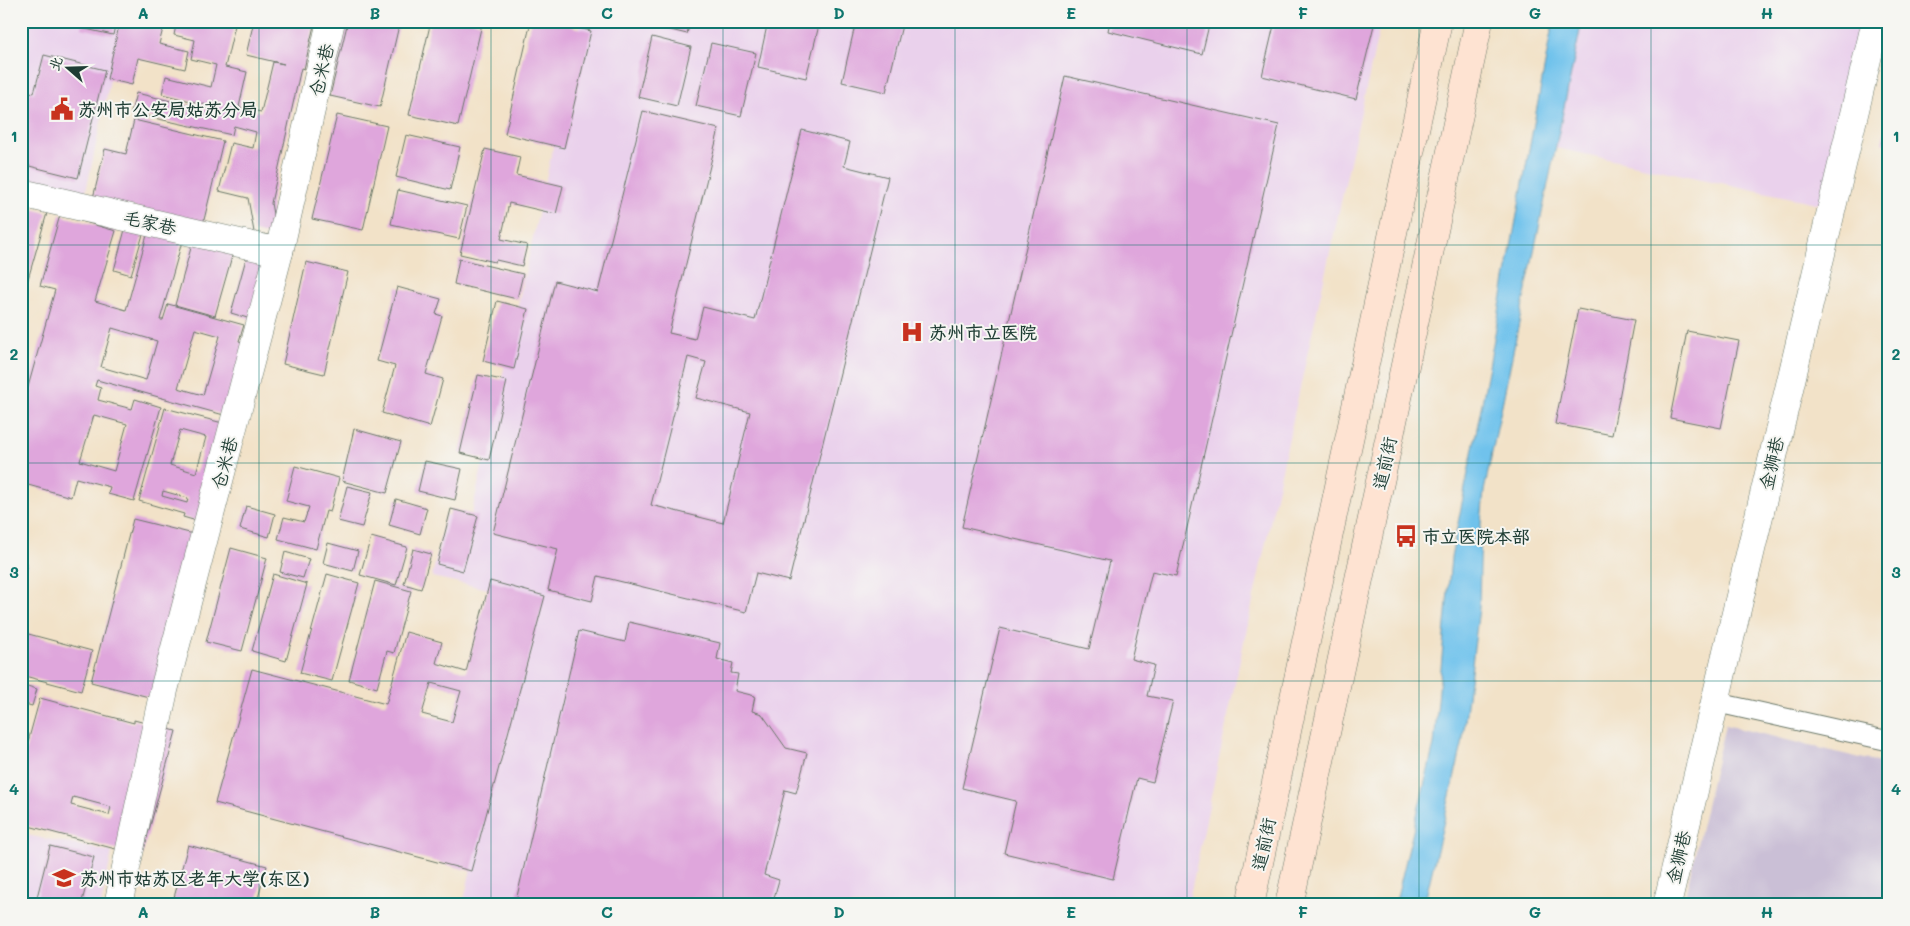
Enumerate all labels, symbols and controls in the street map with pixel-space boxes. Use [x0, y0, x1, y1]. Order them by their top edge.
text: A [137, 2, 149, 23]
text: B [370, 2, 380, 23]
text: C [601, 2, 613, 23]
text: D [833, 2, 845, 23]
text: E [1066, 2, 1076, 23]
text: F [1298, 2, 1308, 23]
text: G [1529, 2, 1541, 23]
text: H [1761, 2, 1773, 23]
street label: 仓米巷 [303, 41, 339, 99]
north arrow [42, 42, 92, 92]
text: 北 [44, 54, 67, 73]
public building icon: 苏州市公安局姑苏分局 [49, 96, 75, 122]
place label: 苏州市公安局姑苏分局 [78, 97, 258, 121]
text: 1 [10, 125, 18, 146]
text: 1 [1892, 125, 1900, 146]
street label: 毛家巷 [121, 204, 179, 240]
hospital icon: 苏州市立医院 [899, 319, 925, 345]
place label: 苏州市立医院 [929, 320, 1037, 344]
text: 2 [10, 343, 19, 364]
text: 2 [1892, 343, 1901, 364]
street label: 仓米巷 [205, 434, 243, 492]
street label: 道前街 [1367, 434, 1401, 492]
street label: 金狮巷 [1753, 434, 1789, 492]
bus stop icon: 市立医院本部 [1393, 523, 1419, 549]
place label: 市立医院本部 [1422, 524, 1530, 548]
text: 3 [9, 561, 19, 582]
text: 3 [1891, 561, 1901, 582]
text: 4 [9, 778, 19, 799]
text: 4 [1891, 778, 1901, 799]
street label: 道前街 [1246, 815, 1280, 873]
street label: 金狮巷 [1660, 828, 1696, 886]
school or university icon: 苏州市姑苏区老年大学(东区) [51, 865, 77, 891]
place label: 苏州市姑苏区老年大学(东区) [80, 866, 310, 890]
text: A [137, 901, 149, 922]
text: B [370, 901, 380, 922]
text: C [601, 901, 613, 922]
text: D [833, 901, 845, 922]
text: E [1066, 901, 1076, 922]
text: F [1298, 901, 1308, 922]
text: G [1529, 901, 1541, 922]
text: H [1761, 901, 1773, 922]

